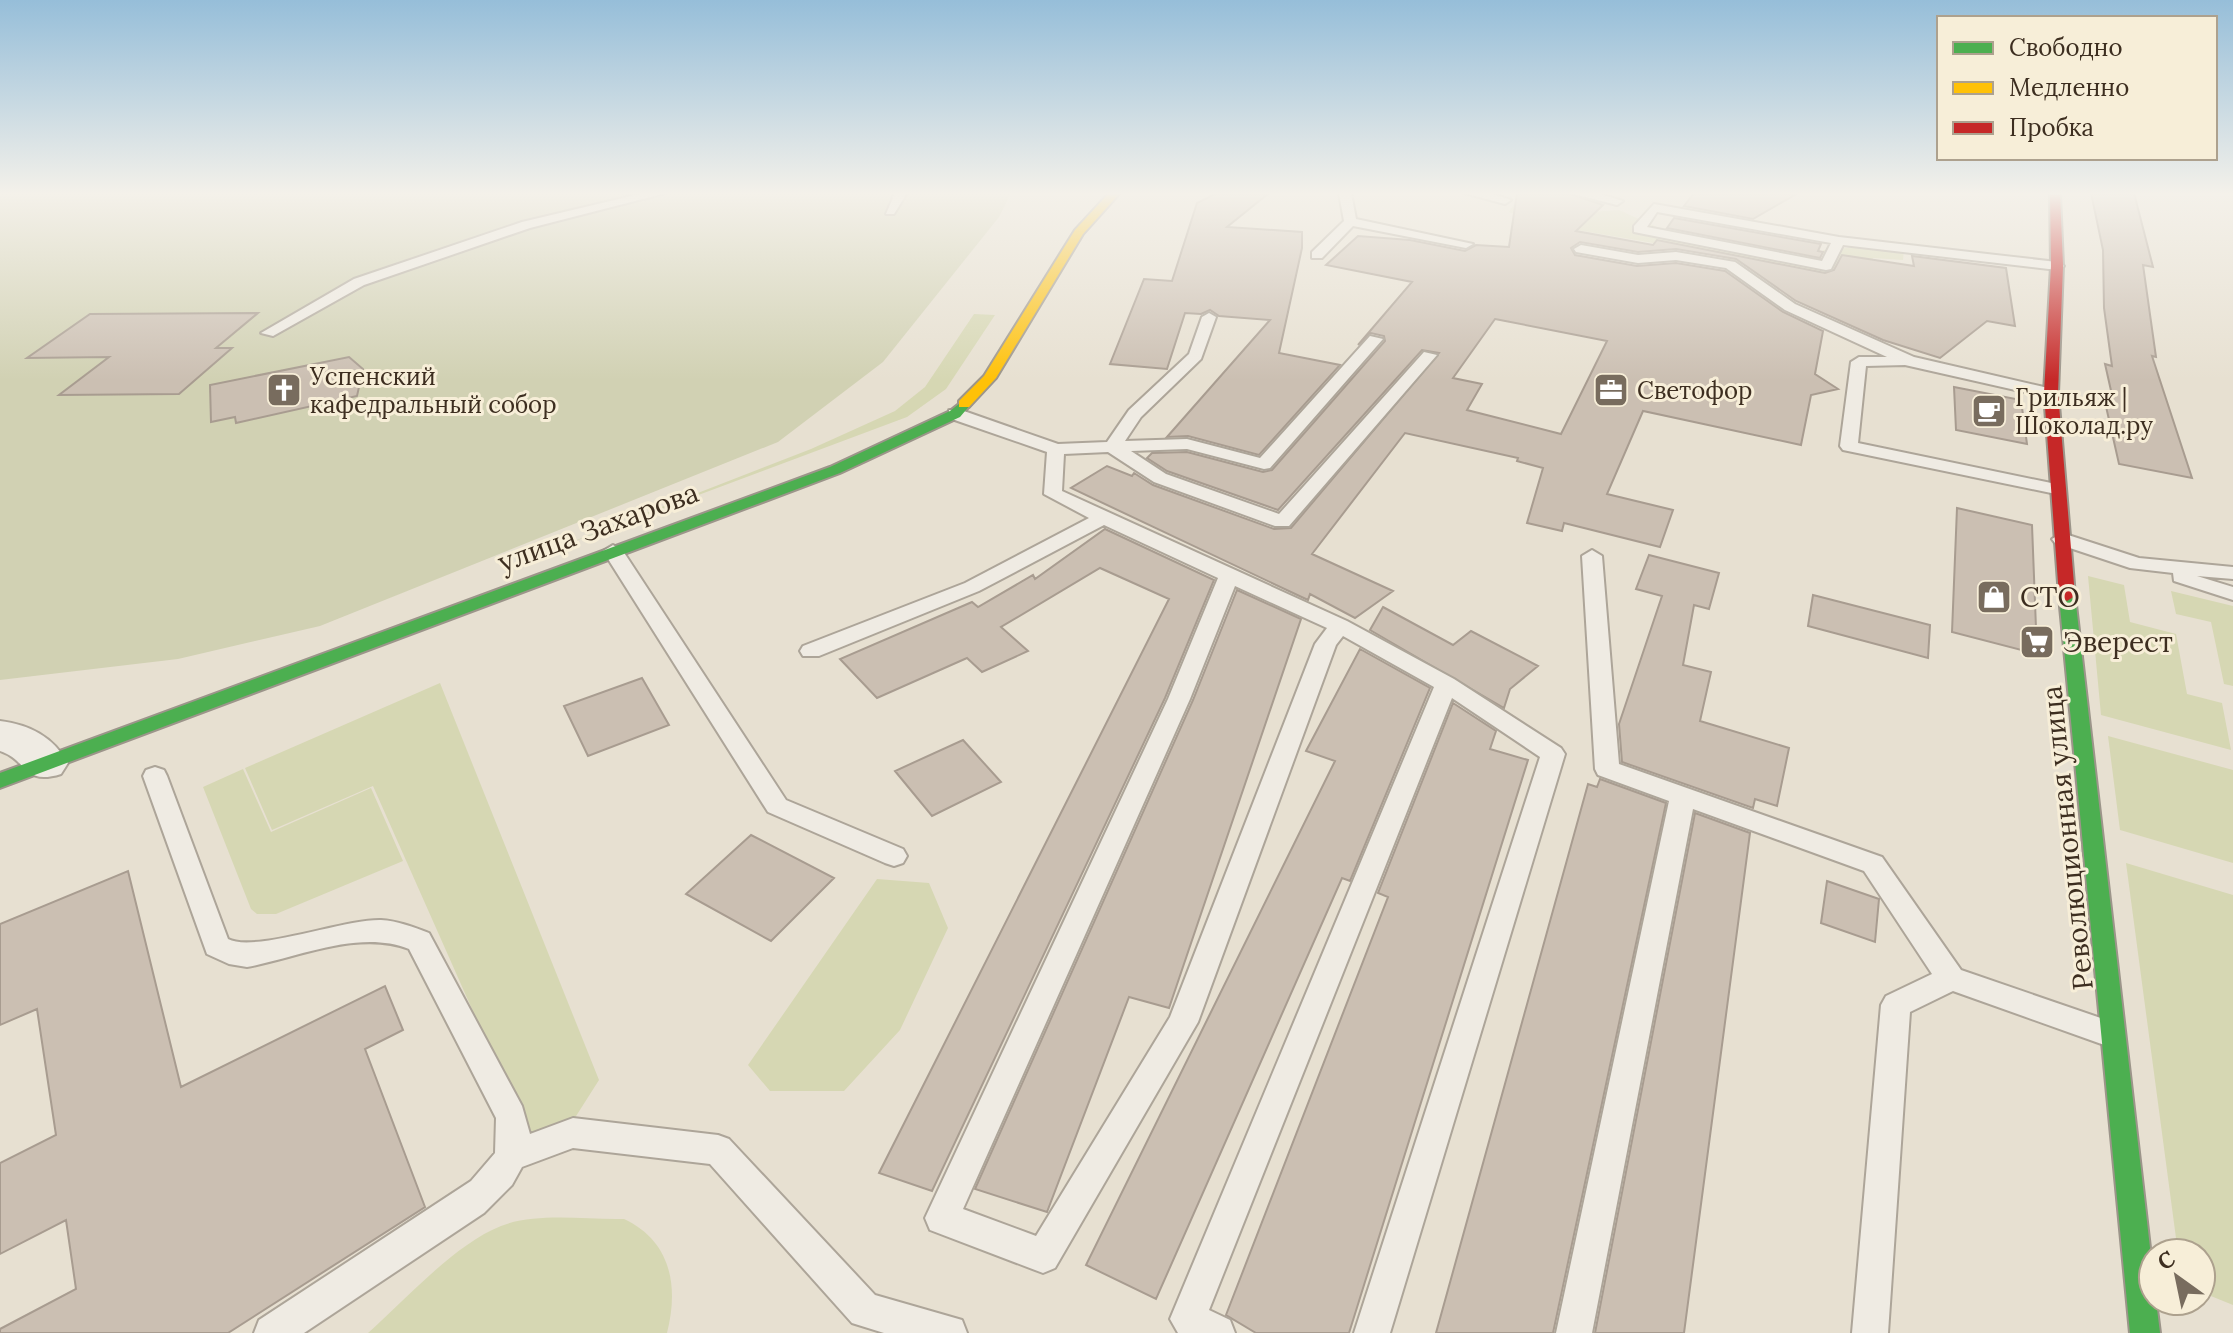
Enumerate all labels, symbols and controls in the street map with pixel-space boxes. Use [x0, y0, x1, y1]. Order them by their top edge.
legend [1937, 16, 2217, 160]
text: Свободно [2009, 32, 2123, 63]
text: Медленно [2009, 72, 2129, 103]
text: Пробка [2009, 112, 2094, 143]
place label: Успенский кафедральный собор [309, 361, 556, 420]
church icon: Успенский кафедральный собор [265, 371, 303, 409]
office icon: Светофор [1592, 371, 1630, 409]
place label: Светофор [1637, 375, 1752, 406]
place label: Грильяж | Шоколад.ру [2015, 382, 2153, 441]
cafe icon: Грильяж | Шоколад.ру [1970, 392, 2008, 430]
street label: улица Захарова [493, 474, 703, 580]
shop icon: СТО [1975, 578, 2013, 616]
place label: СТО [2020, 579, 2080, 615]
supermarket icon: Эверест [2018, 623, 2056, 661]
place label: Эверест [2063, 624, 2173, 660]
street label: Революционная улица [2033, 684, 2101, 992]
north arrow [2137, 1237, 2217, 1317]
text: С [2152, 1244, 2180, 1276]

